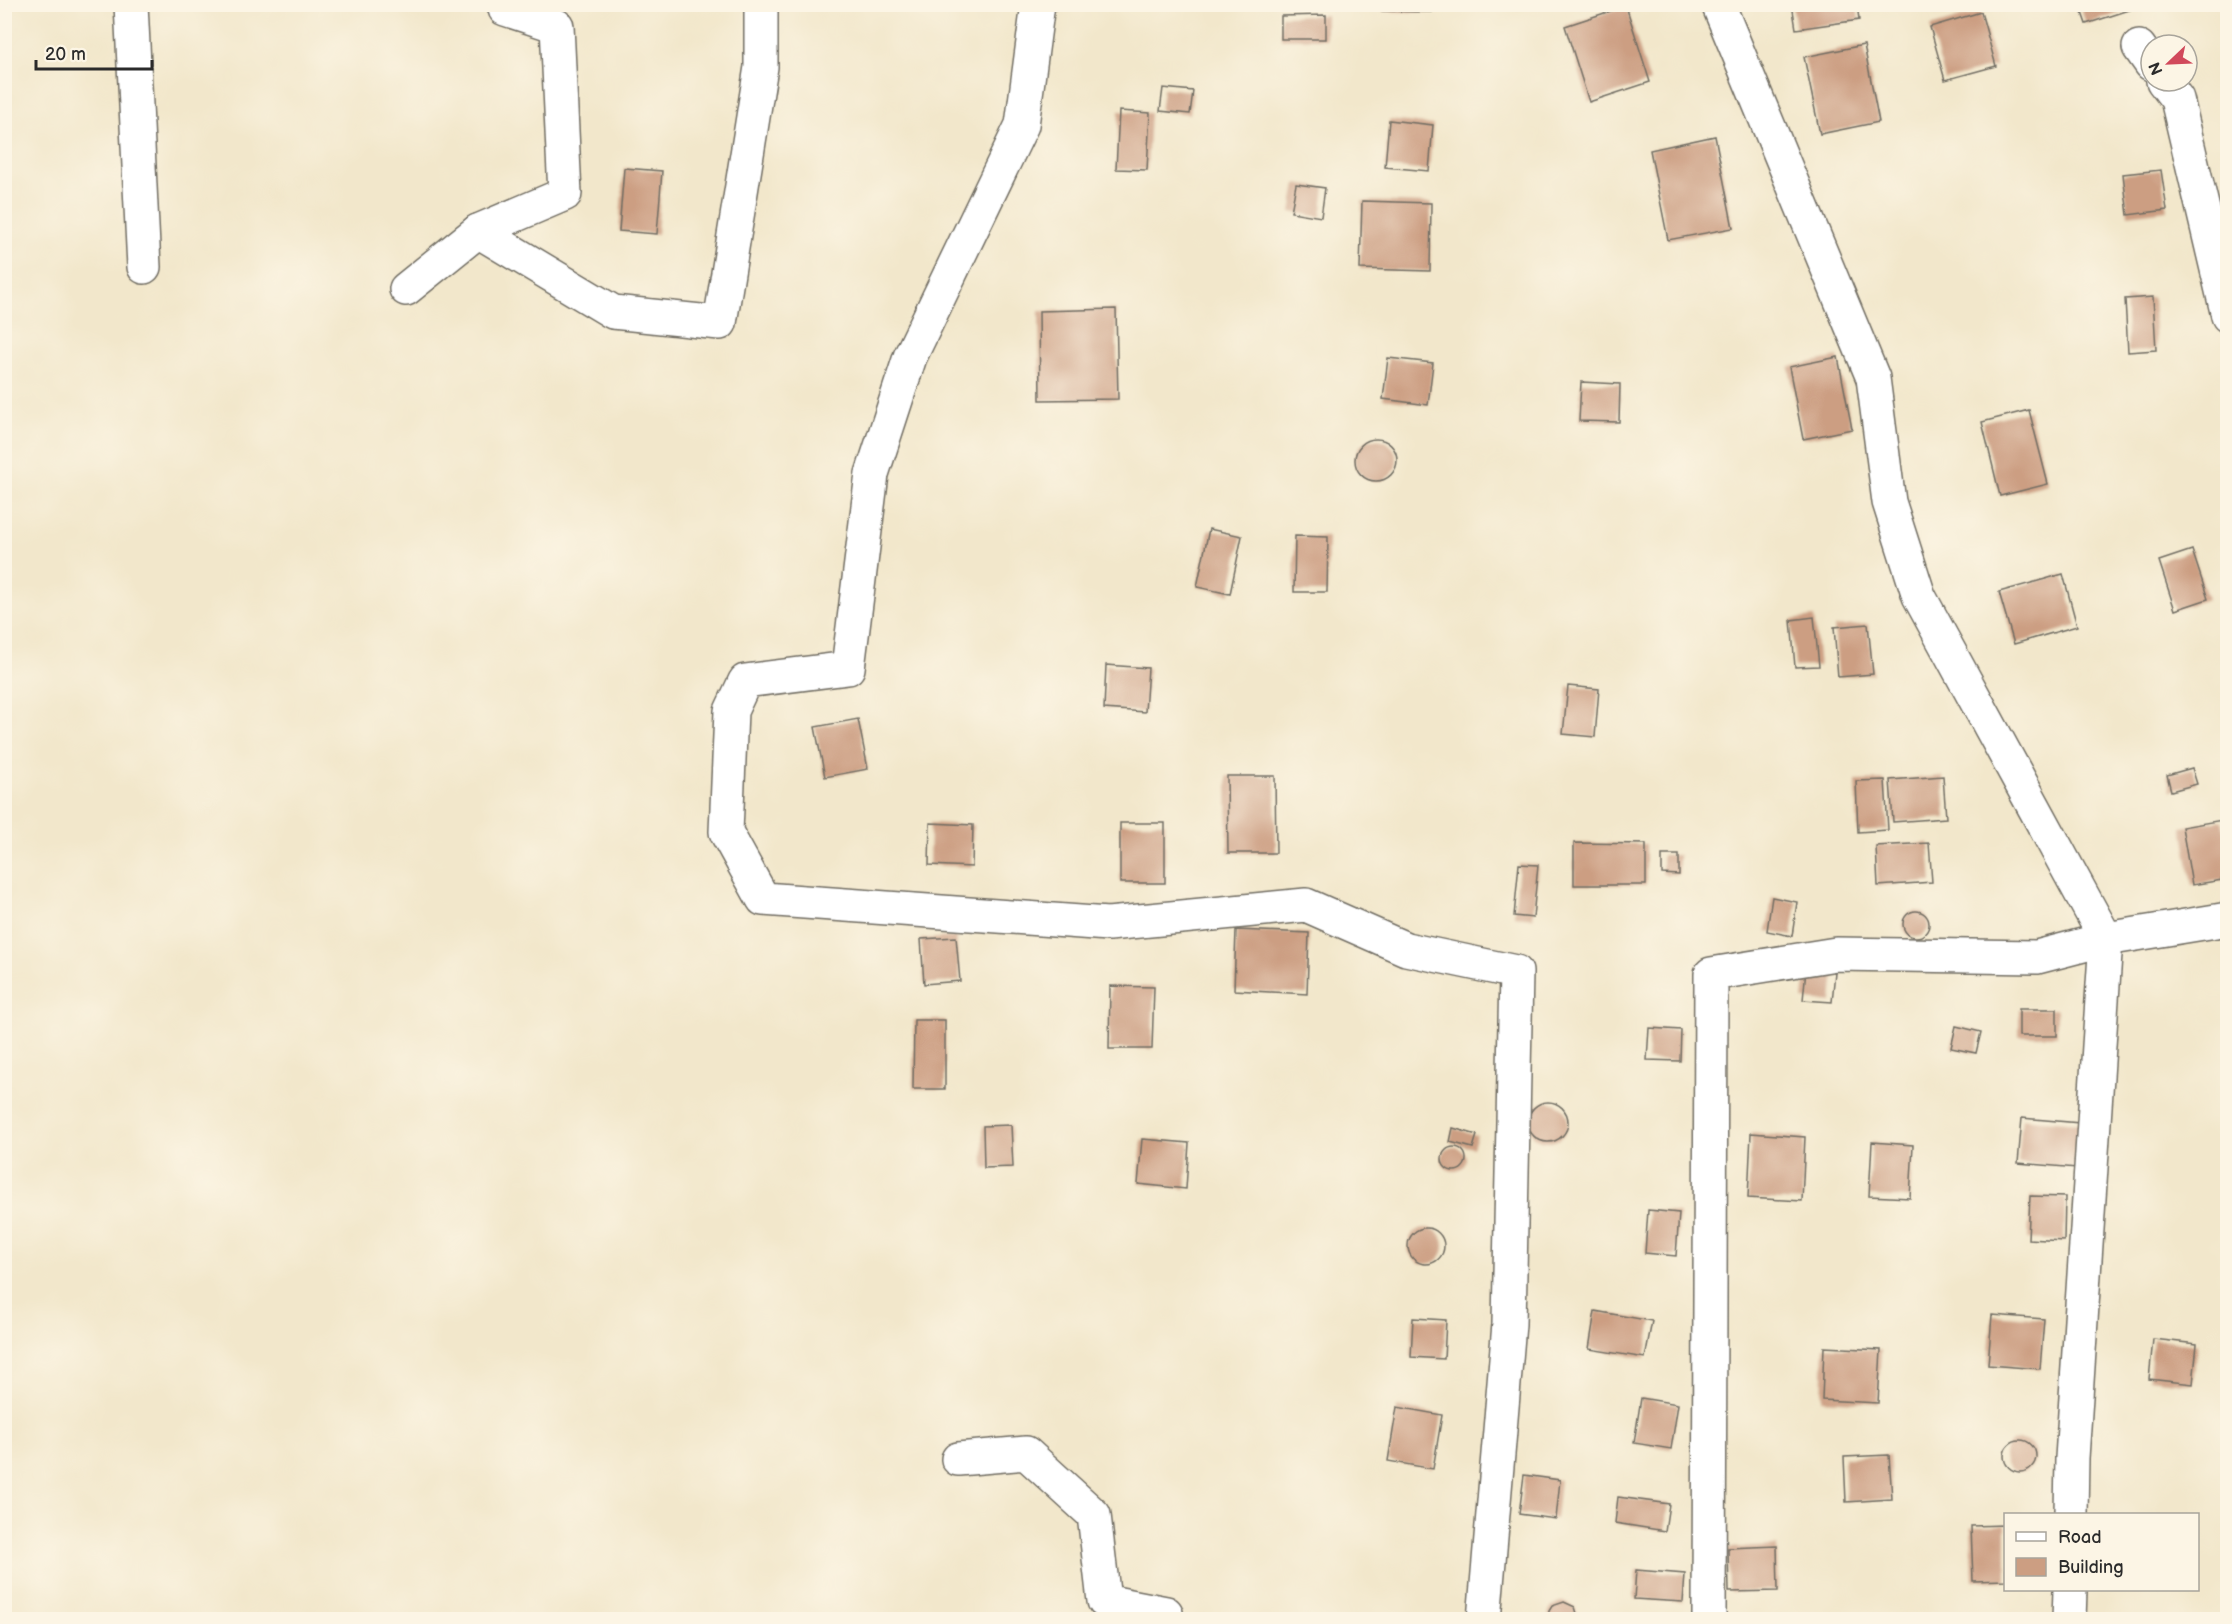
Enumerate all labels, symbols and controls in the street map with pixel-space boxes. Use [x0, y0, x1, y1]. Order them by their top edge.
scale bar [36, 33, 152, 71]
north arrow [2139, 33, 2199, 93]
text: 20 m [45, 44, 86, 65]
text: N [2145, 59, 2168, 78]
legend [2004, 1513, 2199, 1591]
text: Road [2058, 1527, 2102, 1548]
text: Building [2058, 1557, 2124, 1578]

